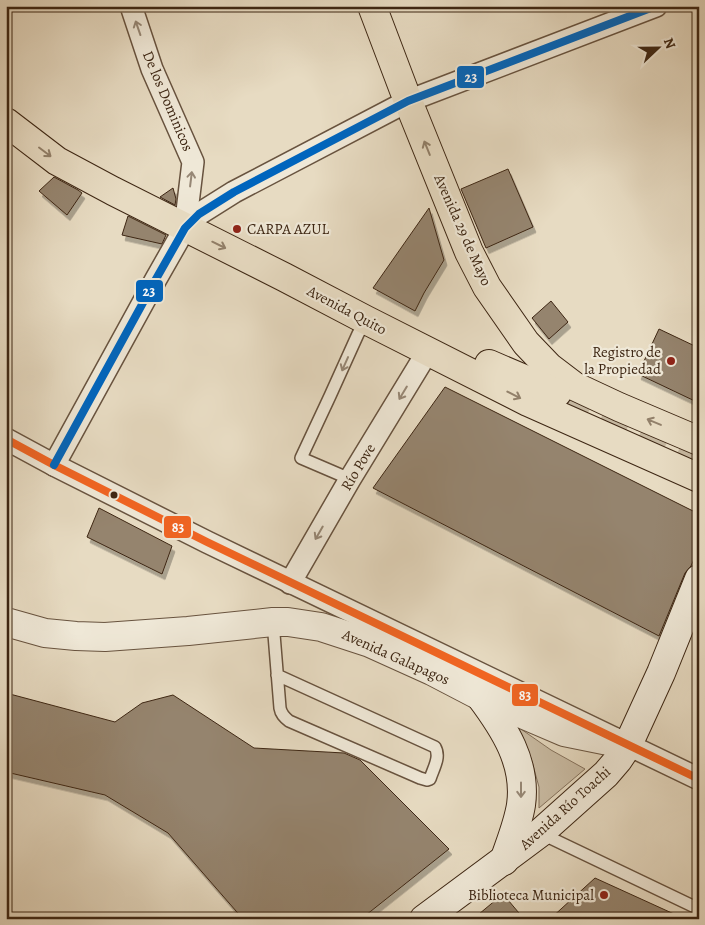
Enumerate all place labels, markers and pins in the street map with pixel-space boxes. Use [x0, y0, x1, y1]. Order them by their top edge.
place label: CARPA AZUL [247, 219, 329, 239]
marker: CARPA AZUL [231, 223, 243, 235]
place label: Registro de la Propiedad [584, 342, 662, 379]
marker: Registro de la Propiedad [665, 355, 677, 367]
unlabelled marker [109, 490, 119, 500]
place label: Biblioteca Municipal [468, 885, 594, 905]
marker: Biblioteca Municipal [598, 889, 610, 901]

